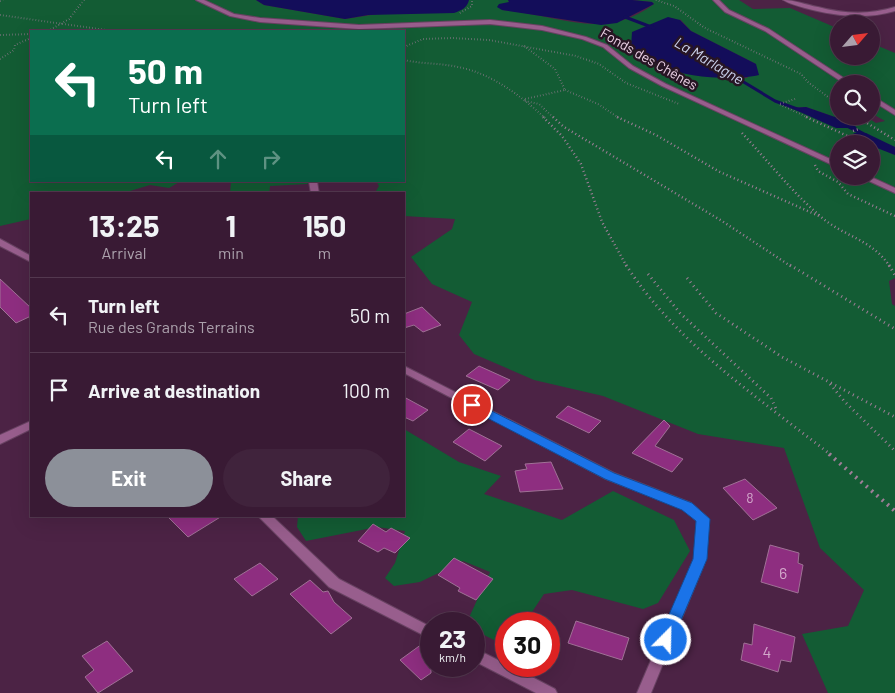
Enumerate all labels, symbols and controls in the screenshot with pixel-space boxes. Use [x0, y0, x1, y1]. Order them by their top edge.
north arrow [830, 15, 880, 65]
map controls [830, 15, 880, 185]
street label: Fonds des Chênes [598, 24, 701, 93]
water label: La Marlagne [672, 33, 747, 88]
text: 50 m [128, 49, 203, 91]
icon: left [45, 50, 110, 115]
button: search [830, 75, 880, 125]
text: Turn left [128, 91, 208, 117]
button: layers [830, 135, 880, 185]
icon: left [151, 145, 179, 173]
icon: ahead [204, 145, 232, 173]
icon: right [257, 145, 285, 173]
text: 13:25 [89, 207, 159, 243]
text: 1 [226, 207, 236, 243]
text: 150 [302, 207, 346, 243]
text: Arrival [102, 243, 146, 262]
text: min [218, 243, 244, 262]
text: m [318, 243, 331, 262]
text: Turn left [88, 294, 159, 317]
icon: left [45, 301, 73, 329]
text: 50 m [350, 304, 390, 327]
text: Rue des Grands Terrains [88, 317, 255, 336]
icon: arrive [45, 376, 73, 404]
text: Arrive at destination [88, 379, 260, 402]
text: 100 m [342, 379, 390, 402]
pin [451, 384, 493, 426]
icon: arrive [458, 391, 486, 419]
button: Exit [45, 449, 213, 507]
button: Share [223, 449, 390, 507]
house number: 8 [746, 489, 754, 506]
house number: 6 [779, 563, 787, 582]
speed limit sign: 30 [495, 612, 560, 677]
position arrow [639, 613, 691, 665]
text: 23 [439, 623, 466, 653]
house number: 4 [763, 642, 771, 661]
text: km/h [439, 650, 466, 664]

